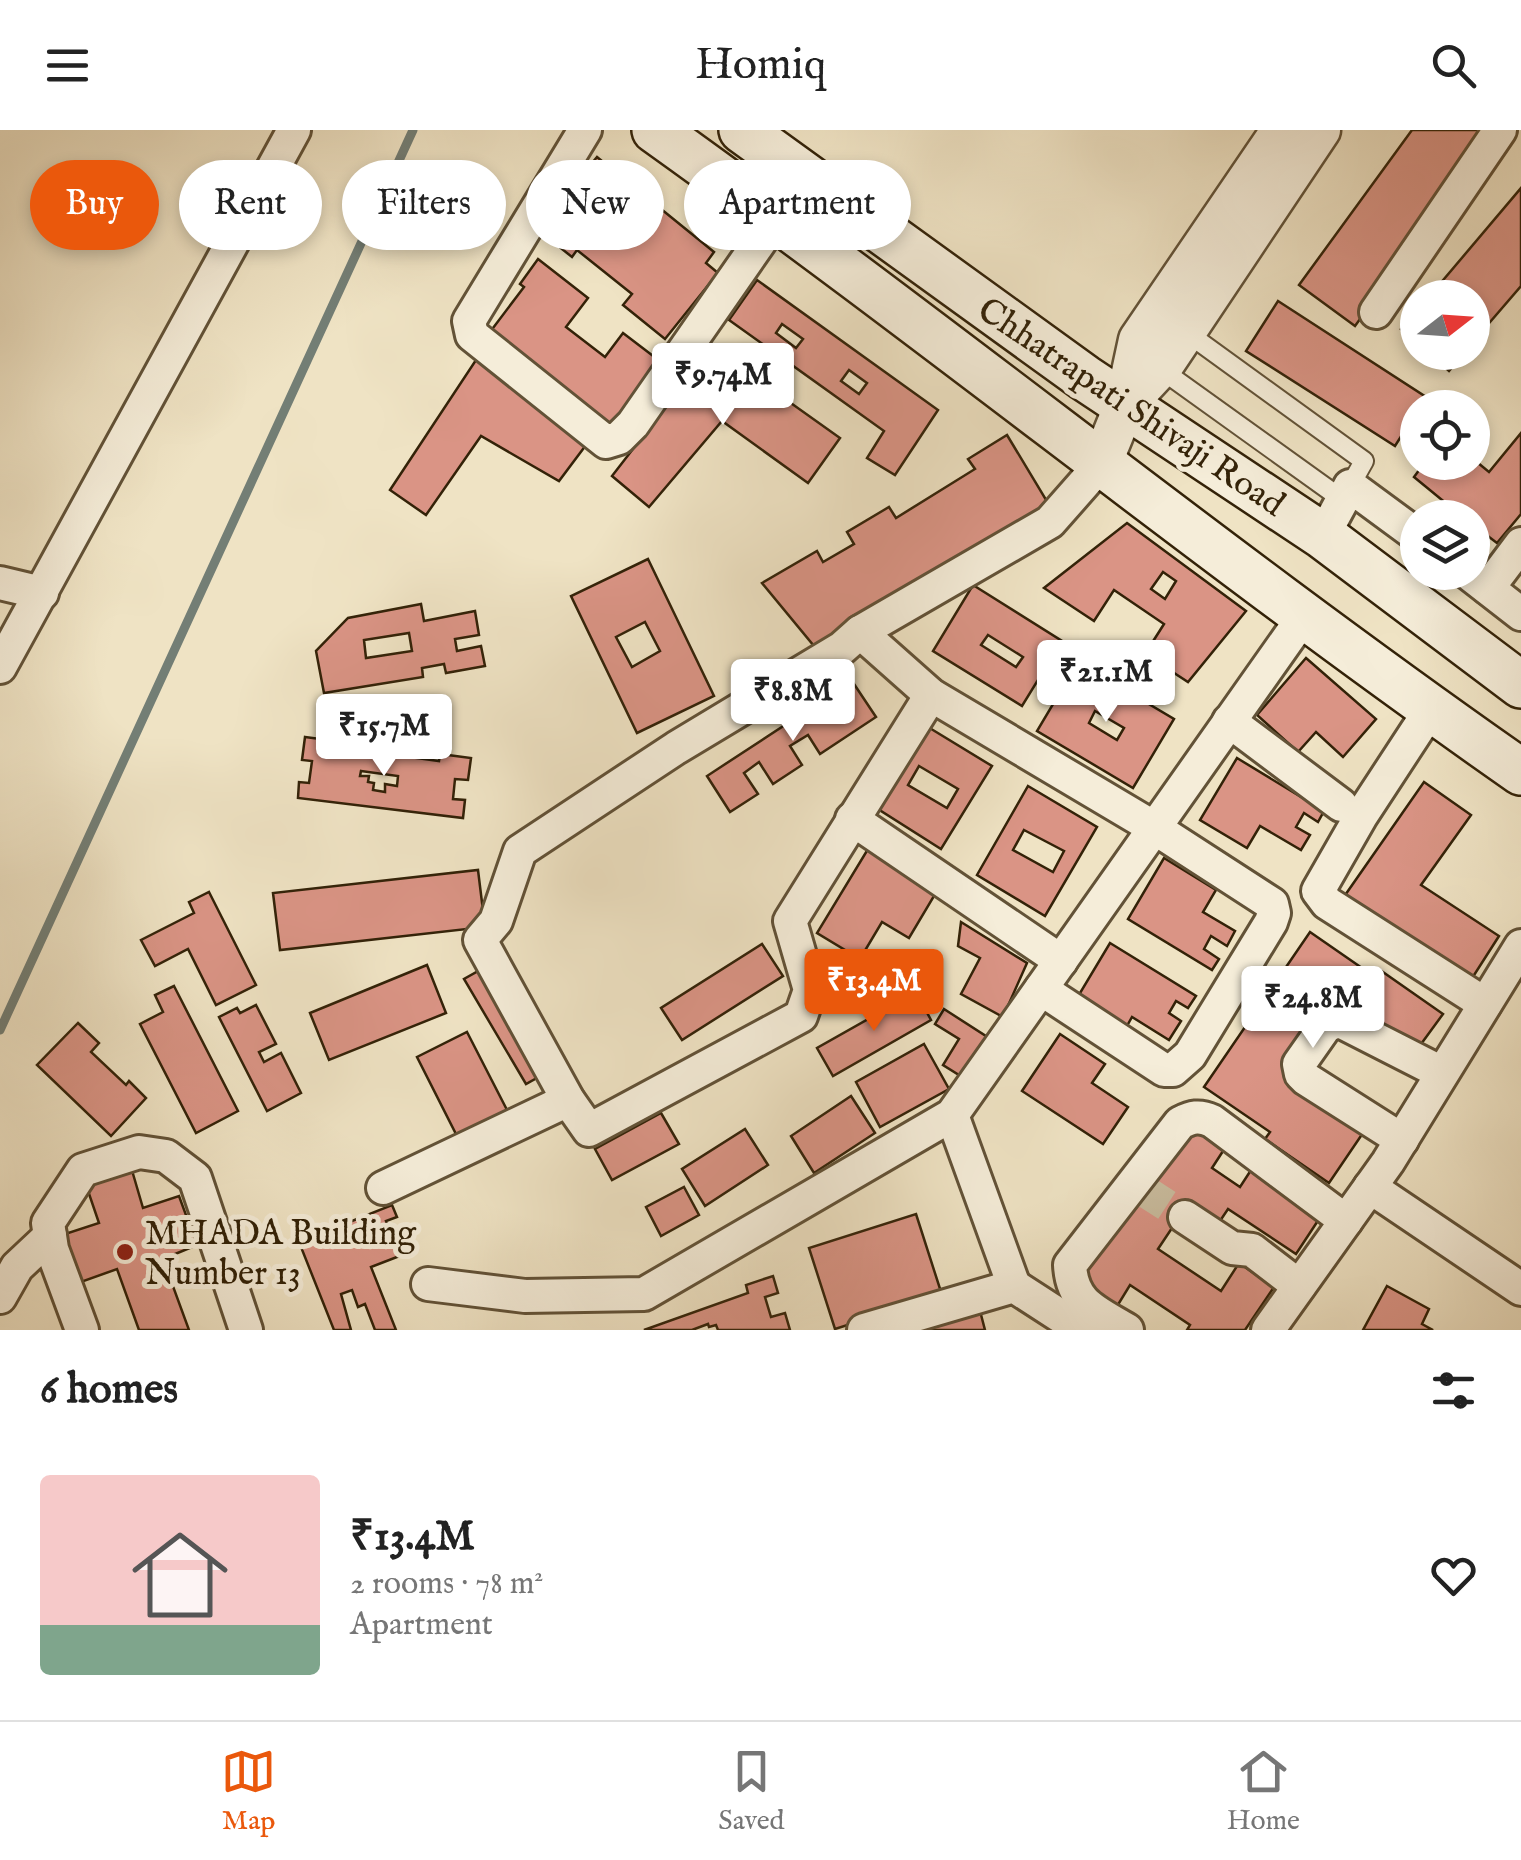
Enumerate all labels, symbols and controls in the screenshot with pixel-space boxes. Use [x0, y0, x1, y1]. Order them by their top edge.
text: Homiq [695, 37, 826, 94]
icon: menu [40, 38, 95, 93]
icon: search [1426, 38, 1481, 93]
chip: Buy [30, 160, 159, 250]
chip: Rent [179, 160, 322, 250]
chip: Filters [342, 160, 506, 250]
chip: New [526, 160, 664, 250]
chip: Apartment [684, 160, 911, 250]
north arrow [1400, 280, 1490, 370]
map controls [1400, 280, 1490, 590]
street label: Chhatrapati Shivaji Road [968, 288, 1293, 528]
pin: ₹9.74M [642, 343, 804, 428]
text: ₹9.74M [674, 355, 772, 396]
button: locate [1400, 390, 1490, 480]
button: layers [1400, 500, 1490, 590]
pin: ₹21.1M [1025, 640, 1187, 725]
text: ₹21.1M [1059, 652, 1153, 693]
pin: ₹8.8M [723, 659, 863, 744]
text: ₹8.8M [753, 671, 833, 712]
pin: ₹15.7M [303, 694, 465, 779]
text: ₹15.7M [338, 706, 430, 747]
pin: ₹13.4M [793, 949, 955, 1034]
text: ₹13.4M [826, 961, 922, 1002]
pin: ₹24.8M [1232, 966, 1394, 1051]
text: ₹24.8M [1263, 978, 1363, 1019]
place label: MHADA Building Number 13 [145, 1212, 417, 1297]
marker: MHADA Building Number 13 [114, 1241, 136, 1263]
icon: filters [1426, 1363, 1481, 1418]
text: 6 homes [40, 1364, 178, 1417]
text: ₹13.4M [350, 1511, 475, 1564]
icon: home [120, 1515, 240, 1635]
icon: heart [1426, 1548, 1481, 1603]
text: 2 rooms · 78 m² [350, 1564, 543, 1605]
text: Apartment [350, 1605, 493, 1646]
tab: Map [221, 1744, 276, 1839]
tab: Saved [718, 1744, 785, 1839]
tab: Home [1227, 1744, 1300, 1839]

